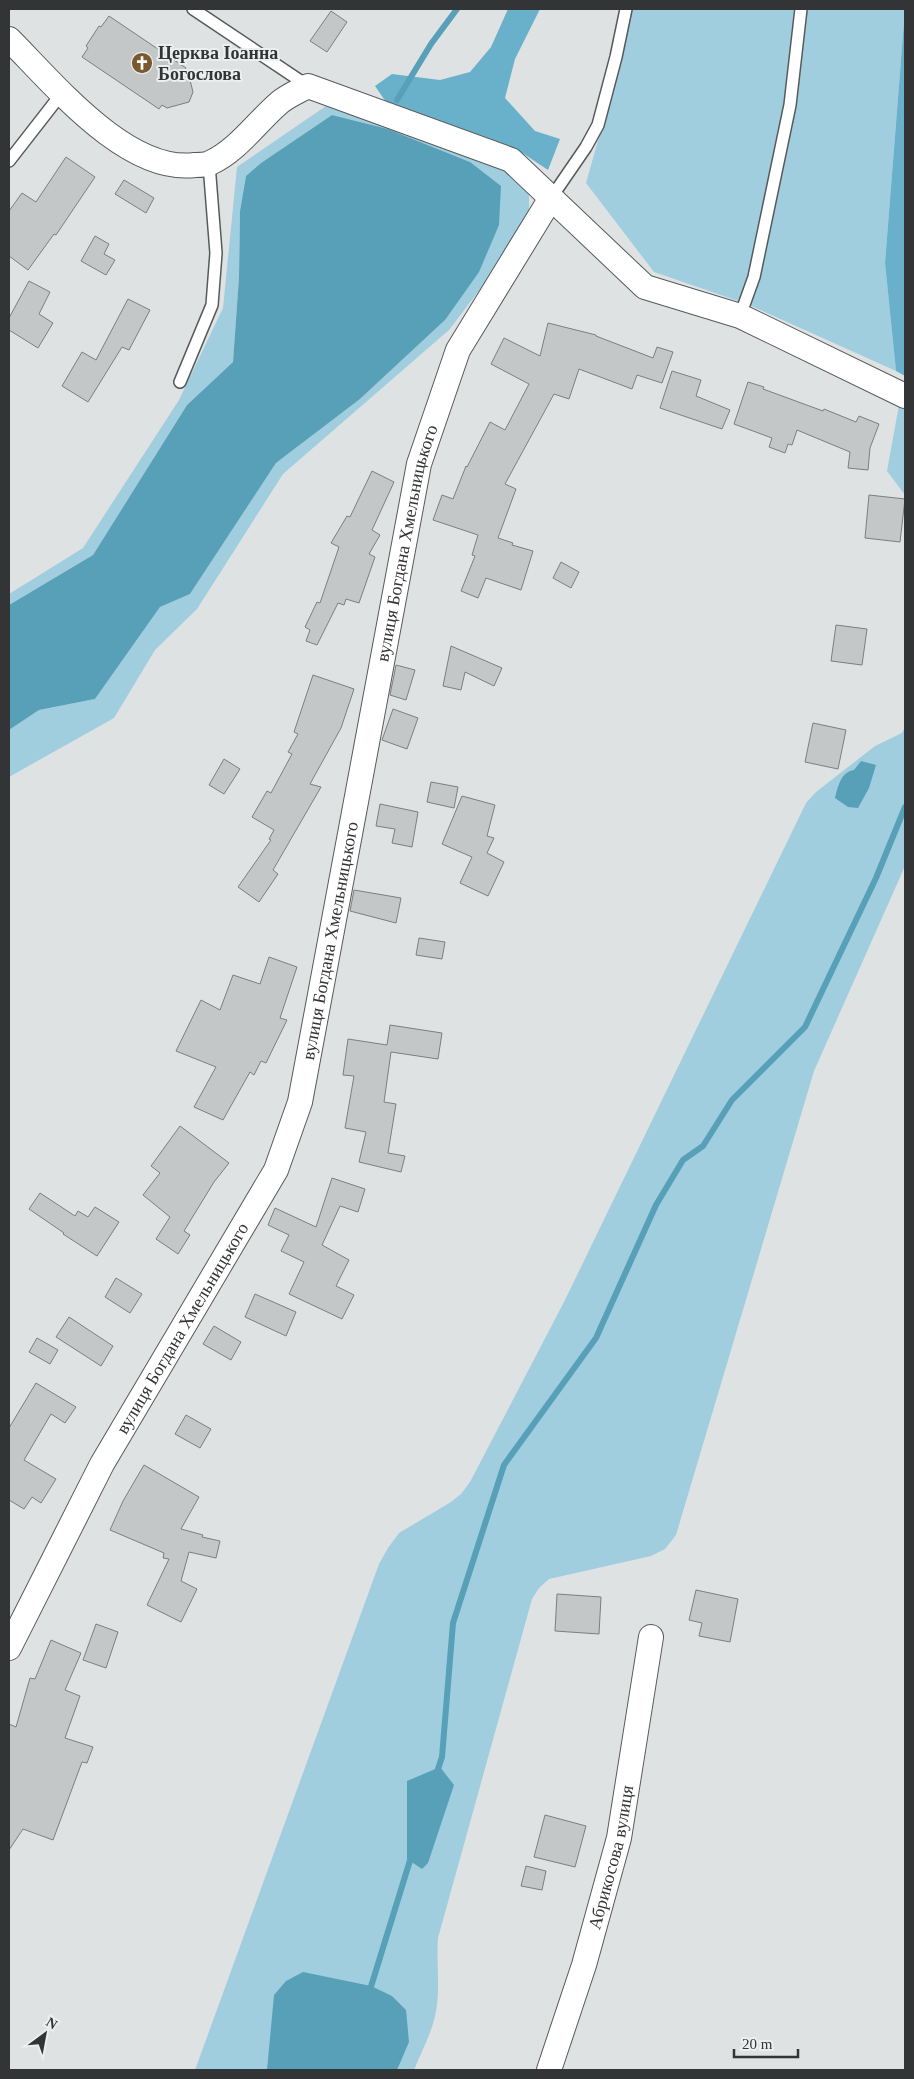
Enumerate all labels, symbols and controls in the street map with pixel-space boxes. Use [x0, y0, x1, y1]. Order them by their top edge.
place label: Церква Іоанна Богослова [158, 43, 278, 84]
church icon: Церква Іоанна Богослова [130, 51, 154, 75]
street label: вулиця Богдана Хмельницького [372, 422, 442, 663]
street label: вулиця Богдана Хмельницького [298, 820, 362, 1061]
street label: вулиця Богдана Хмельницького [112, 1219, 253, 1437]
street label: Абрикосова вулиця [584, 1784, 637, 1931]
north arrow [20, 2009, 70, 2059]
text: N [43, 2014, 60, 2032]
scale bar [734, 2026, 798, 2058]
text: 20 m [742, 2036, 773, 2052]

